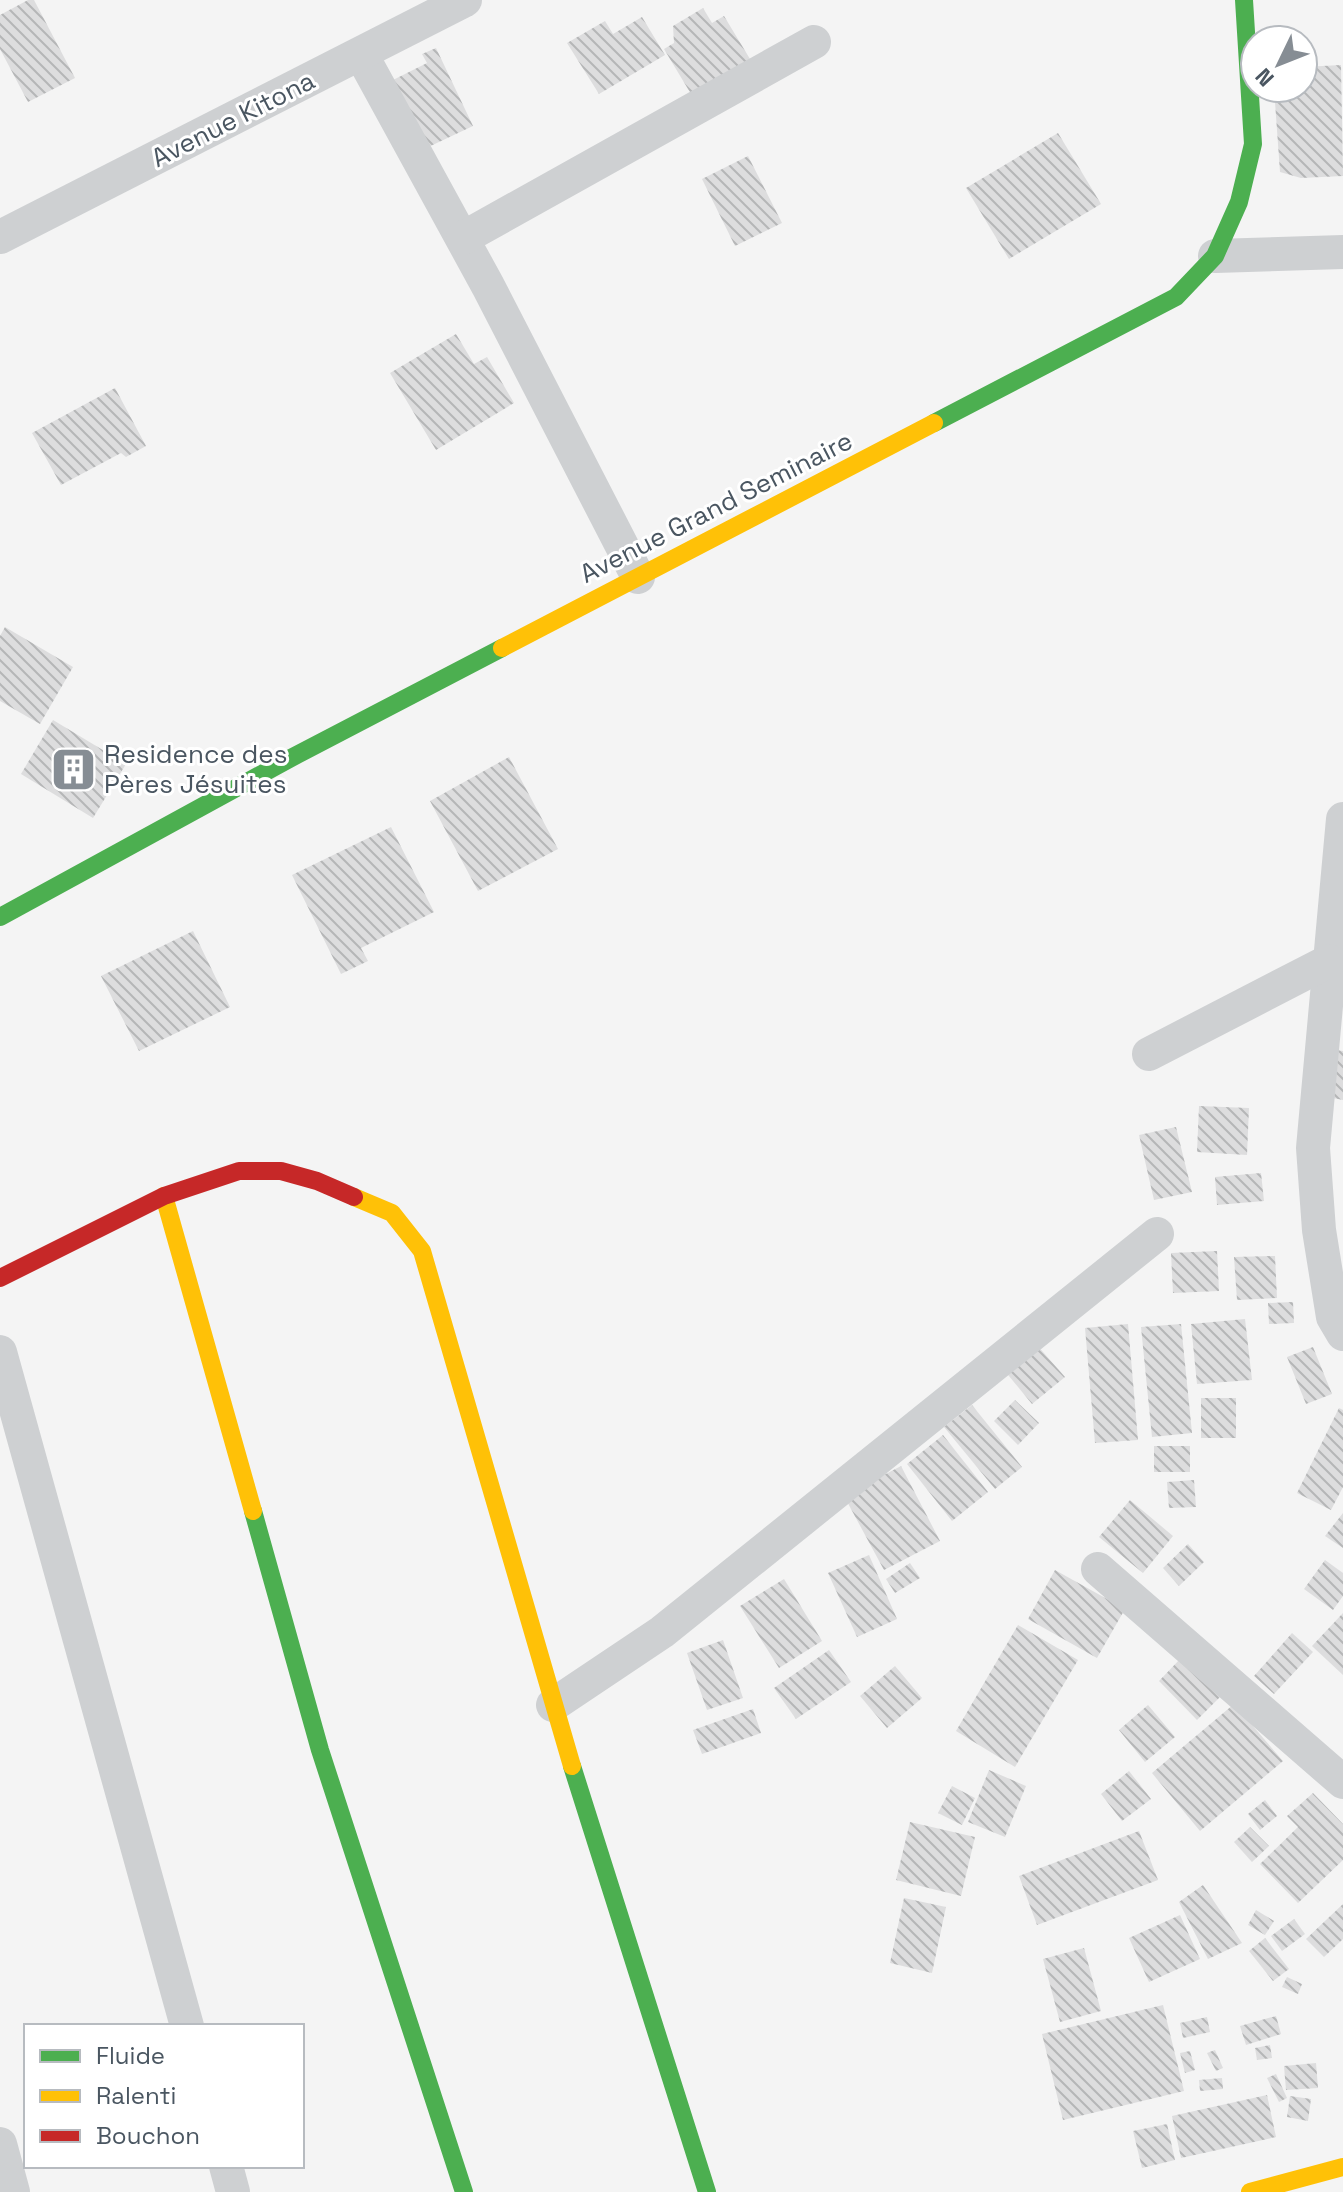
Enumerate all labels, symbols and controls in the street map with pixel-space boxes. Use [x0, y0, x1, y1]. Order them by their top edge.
north arrow [1239, 24, 1319, 104]
street label: Avenue Kitona [145, 63, 321, 175]
text: N [1249, 63, 1280, 93]
street label: Avenue Grand Seminaire [574, 423, 858, 591]
place label: Residence des Pères Jésuites [104, 737, 287, 801]
building icon: Residence des Pères Jésuites [49, 745, 97, 793]
legend [24, 2024, 304, 2168]
text: Fluide [96, 2040, 165, 2071]
text: Ralenti [96, 2080, 176, 2111]
text: Bouchon [96, 2120, 200, 2151]

